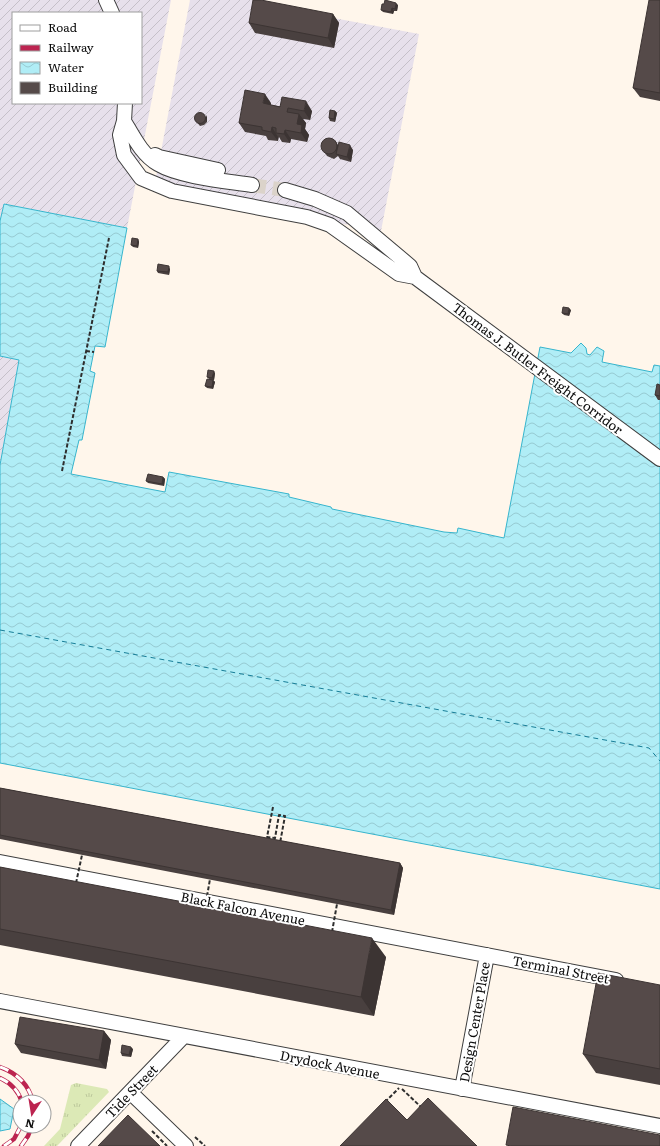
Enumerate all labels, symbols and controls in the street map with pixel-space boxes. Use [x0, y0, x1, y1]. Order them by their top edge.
legend [12, 12, 142, 104]
text: Road [48, 18, 78, 36]
text: Railway [48, 38, 94, 56]
text: Water [48, 58, 84, 76]
text: Building [48, 78, 98, 96]
street label: Thomas J. Butler Freight Corridor [449, 298, 628, 439]
street label: Black Falcon Avenue [179, 887, 307, 929]
street label: Terminal Street [511, 950, 612, 988]
street label: Design Center Place [454, 960, 494, 1084]
street label: Drydock Avenue [278, 1045, 382, 1083]
street label: Tide Street [100, 1059, 162, 1122]
north arrow [12, 1094, 52, 1134]
text: N [24, 1116, 36, 1134]

